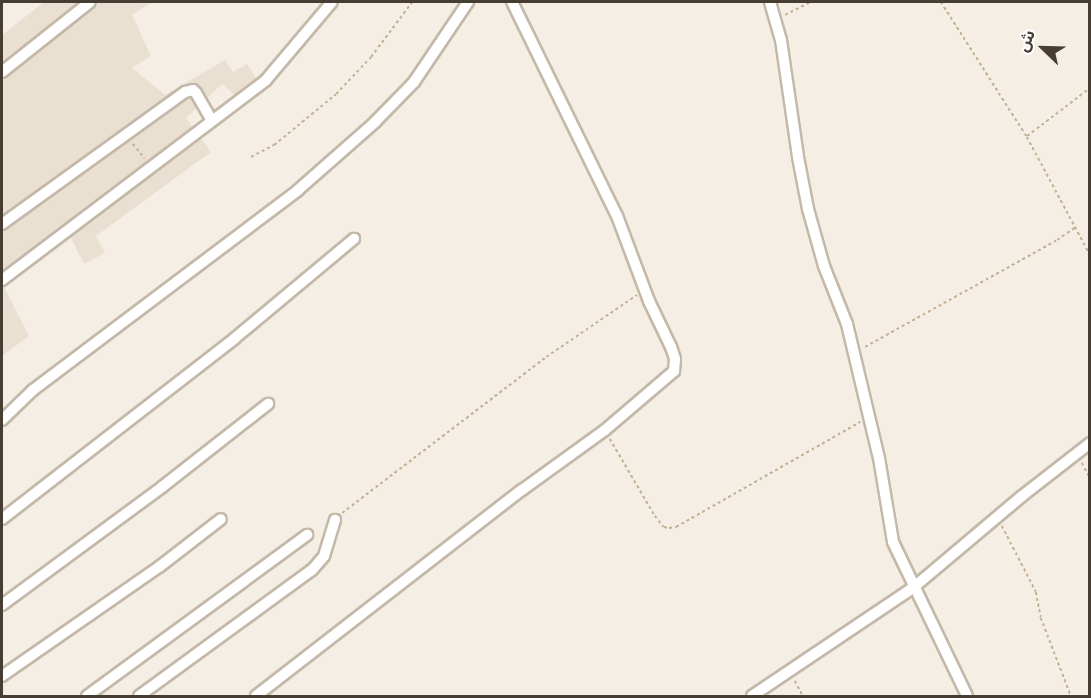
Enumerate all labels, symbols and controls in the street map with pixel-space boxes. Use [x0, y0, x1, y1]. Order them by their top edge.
north arrow [1013, 18, 1073, 78]
text: ش [1013, 27, 1039, 55]

